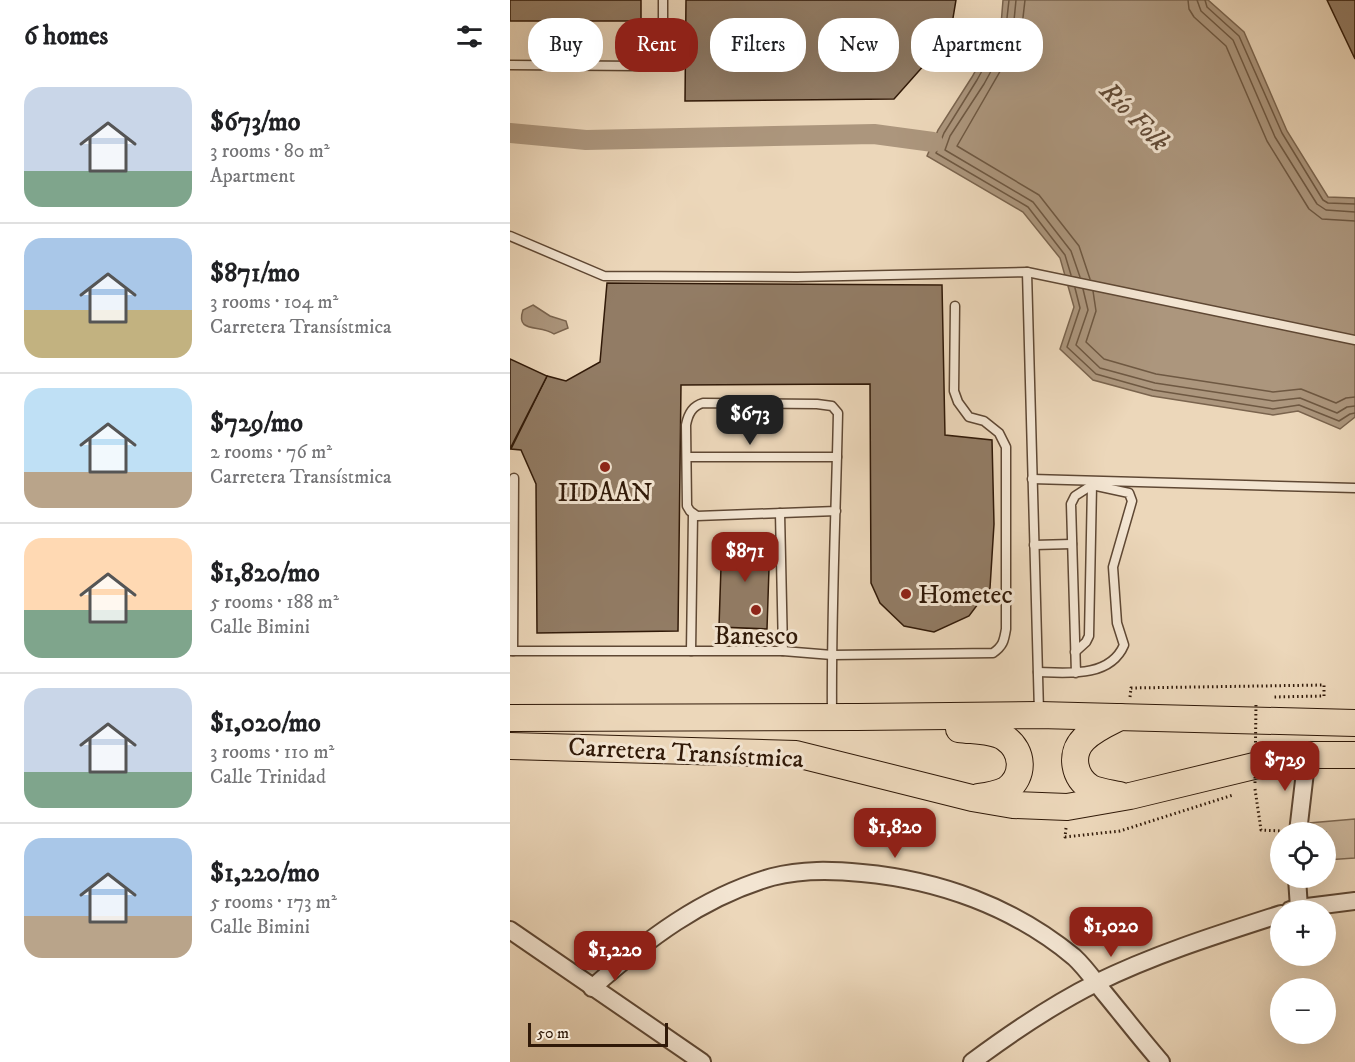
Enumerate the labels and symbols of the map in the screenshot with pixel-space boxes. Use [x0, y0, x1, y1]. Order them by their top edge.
water label: Río Folk [1092, 74, 1177, 159]
pin: $673 [714, 395, 786, 446]
marker: IIDAAN [598, 460, 612, 474]
place label: IIDAAN [558, 477, 652, 510]
pin: $871 [709, 532, 781, 583]
place label: Hometec [918, 579, 1013, 612]
marker: Hometec [899, 587, 913, 601]
marker: Banesco [749, 603, 763, 617]
place label: Banesco [714, 620, 798, 653]
street label: Carretera Transístmica [567, 731, 805, 776]
pin: $729 [1249, 741, 1321, 792]
pin: $1,820 [846, 808, 944, 859]
pin: $1,020 [1062, 907, 1160, 958]
pin: $1,220 [566, 931, 664, 982]
scale bar [528, 1020, 668, 1048]

